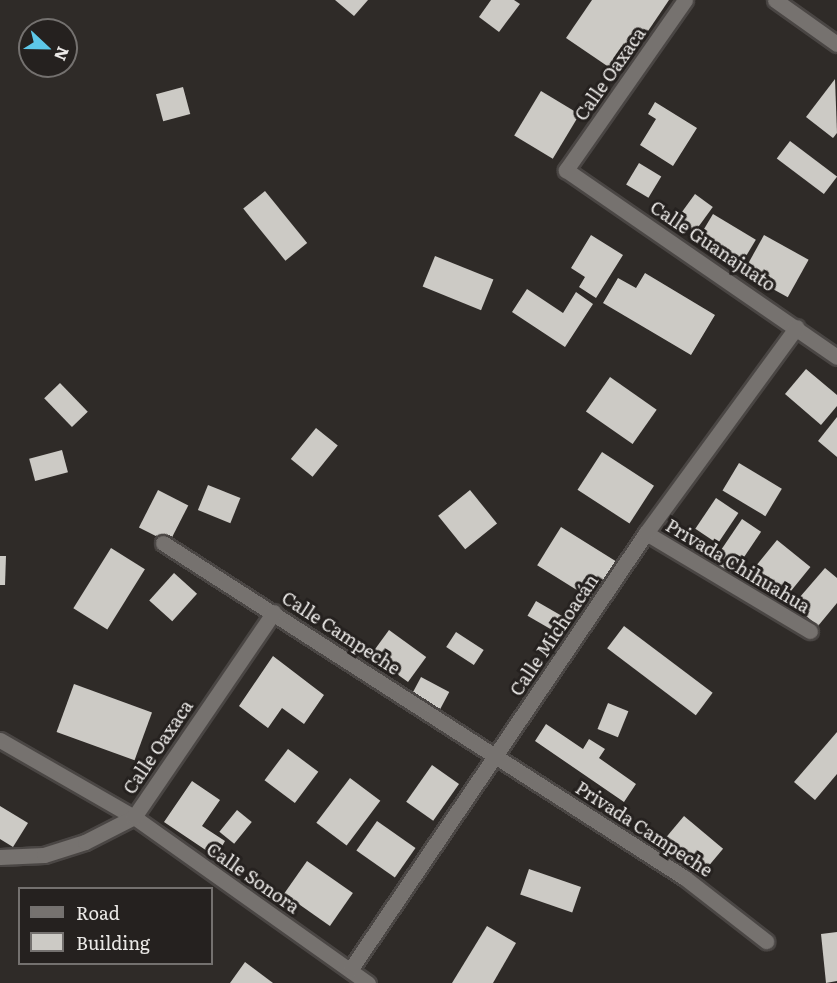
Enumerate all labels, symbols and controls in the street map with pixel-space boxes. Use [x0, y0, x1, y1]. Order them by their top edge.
north arrow [18, 18, 78, 78]
street label: Calle Oaxaca [570, 23, 650, 125]
text: N [49, 43, 76, 65]
street label: Calle Guanajuato [646, 196, 780, 296]
street label: Privada Chihuahua [662, 514, 814, 618]
street label: Calle Michoacán [505, 570, 603, 700]
street label: Calle Campeche [278, 587, 404, 679]
street label: Calle Oaxaca [119, 696, 197, 798]
street label: Privada Campeche [572, 777, 716, 881]
street label: Calle Sonora [202, 838, 304, 918]
legend [18, 887, 213, 965]
text: Road [76, 899, 120, 926]
text: Building [76, 929, 150, 956]

